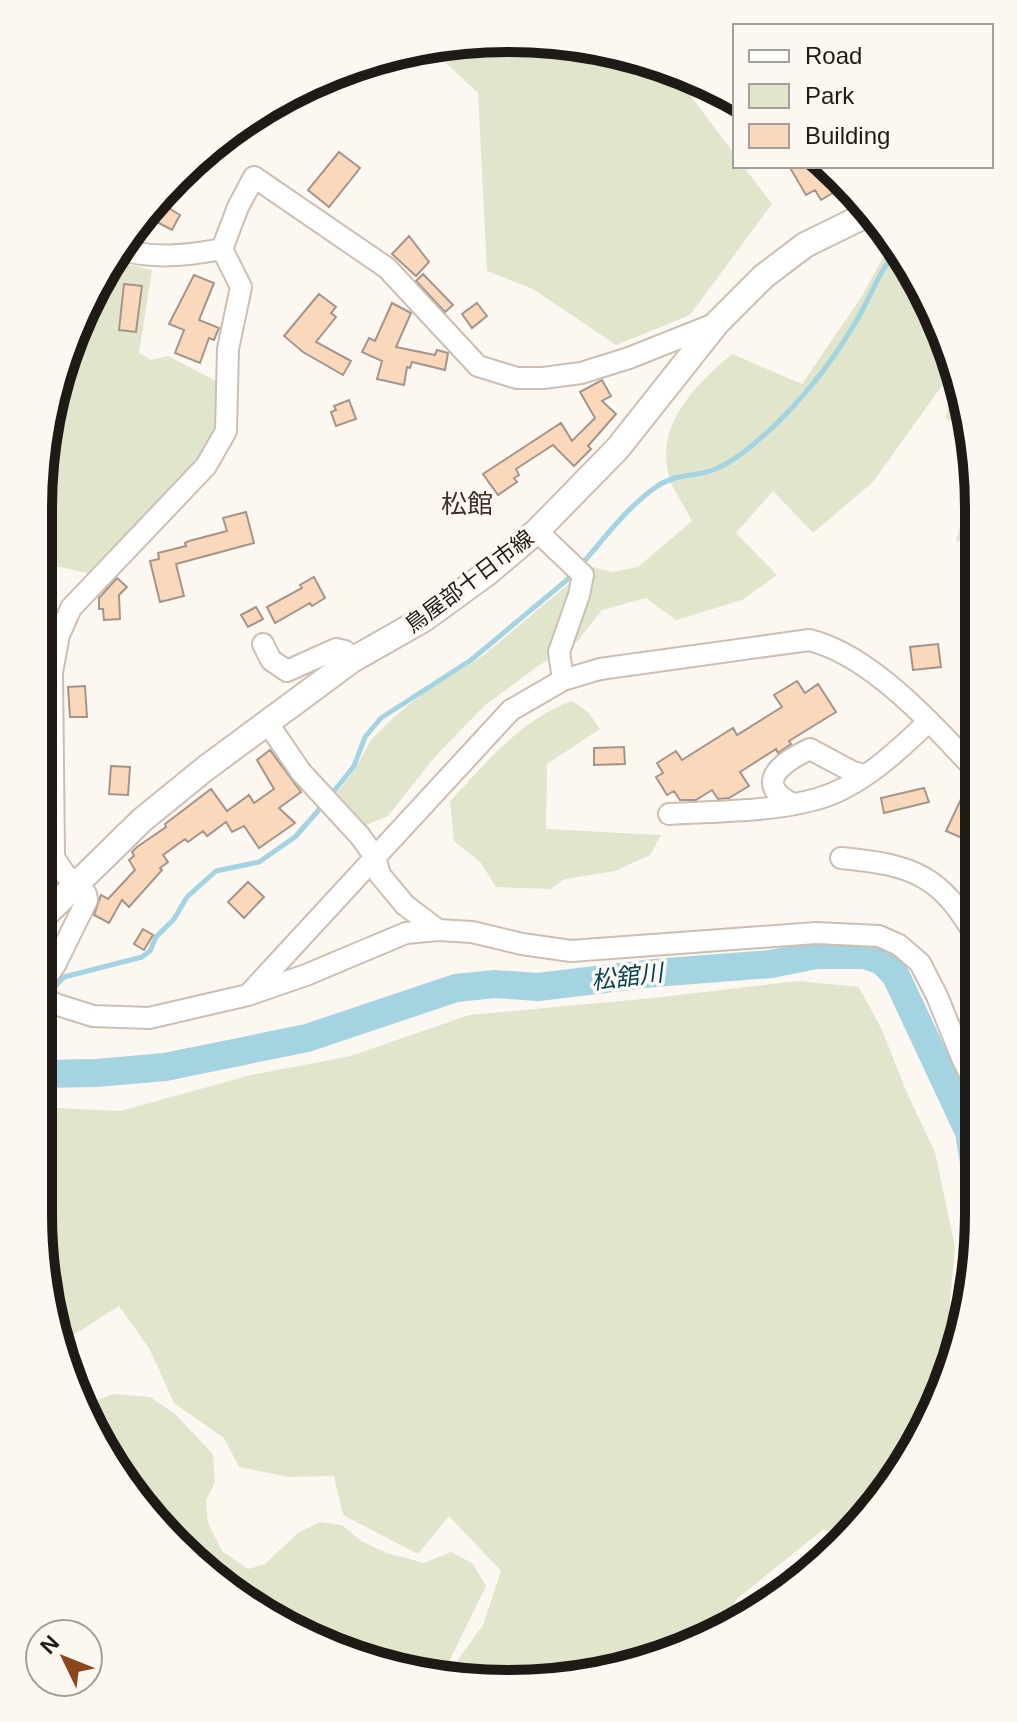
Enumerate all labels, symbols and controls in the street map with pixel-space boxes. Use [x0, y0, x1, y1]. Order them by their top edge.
legend [733, 24, 993, 168]
text: Road [805, 42, 862, 69]
text: Park [805, 82, 855, 109]
text: Building [805, 122, 890, 149]
district label: 松館 [441, 489, 493, 519]
street label: 鳥屋部十日市線 [400, 525, 538, 638]
water label: 松舘川 [590, 958, 667, 994]
north arrow [24, 1618, 104, 1698]
text: N [35, 1630, 64, 1659]

